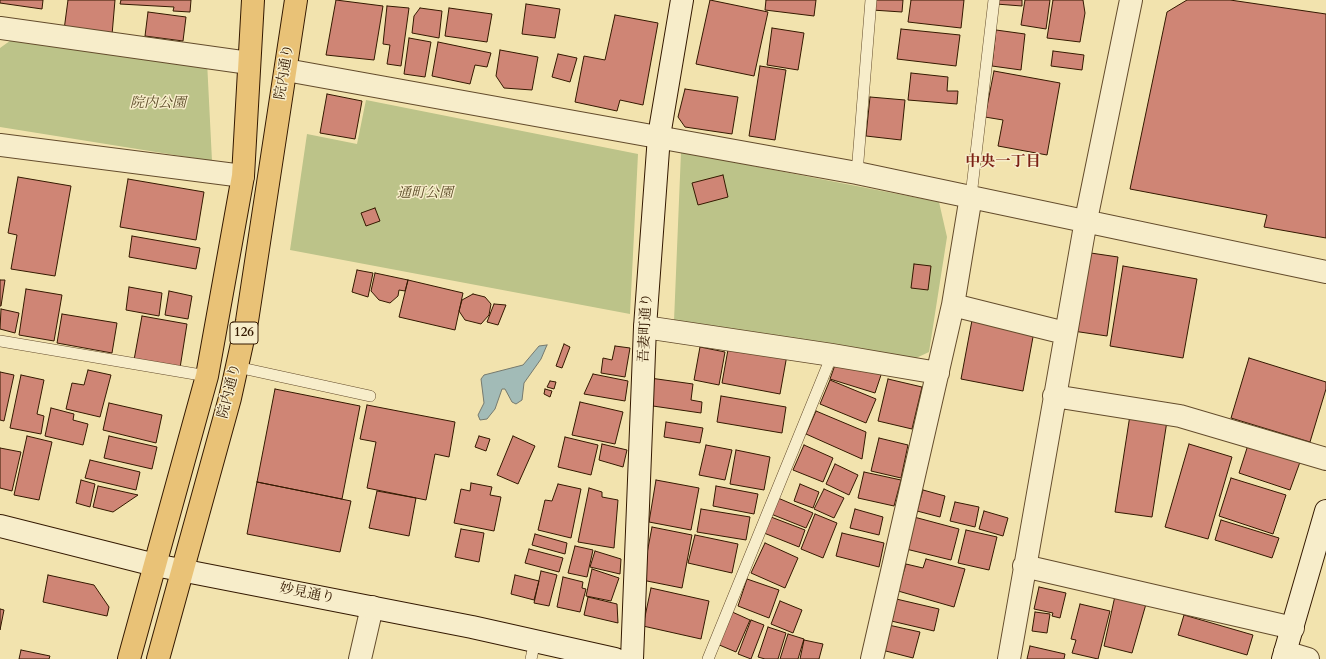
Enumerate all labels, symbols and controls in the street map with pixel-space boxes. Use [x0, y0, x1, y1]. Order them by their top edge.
street label: 院内通り [272, 43, 298, 101]
park label: 院内公園 [130, 96, 186, 112]
district label: 中央一丁目 [966, 154, 1040, 172]
park label: 通町公園 [397, 186, 453, 202]
street label: 吾妻町通り [636, 293, 656, 363]
road number: 126 [230, 322, 258, 344]
street label: 院内通り [215, 362, 245, 420]
street label: 妙見通り [278, 580, 336, 608]

